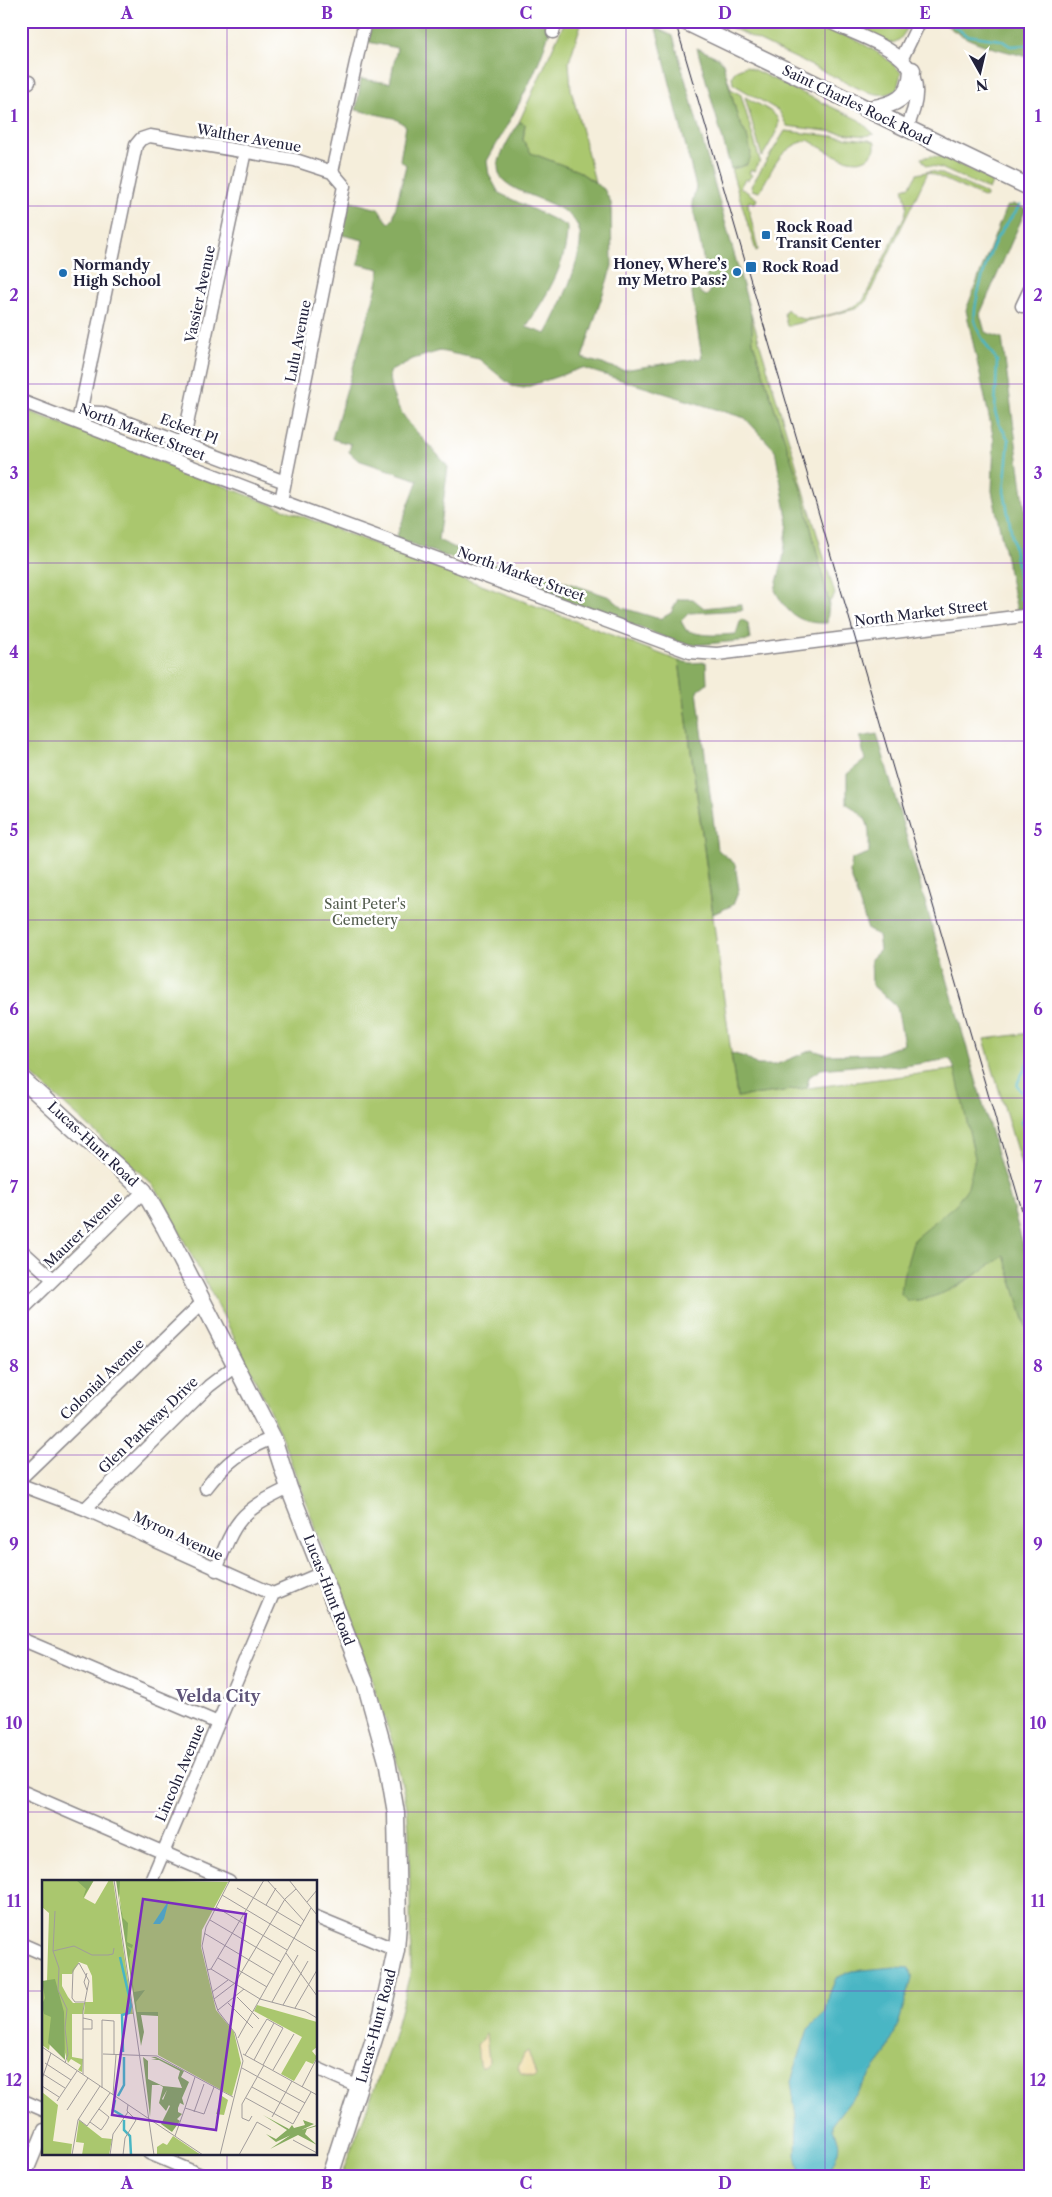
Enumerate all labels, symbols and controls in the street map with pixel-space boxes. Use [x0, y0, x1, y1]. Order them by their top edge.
text: A [120, 3, 134, 23]
text: B [321, 3, 333, 23]
text: C [520, 3, 532, 23]
text: D [718, 3, 732, 23]
text: E [919, 3, 931, 23]
north arrow [954, 48, 1004, 98]
street label: Saint Charles Rock Road [779, 61, 935, 149]
text: N [975, 75, 989, 95]
text: 1 [10, 106, 18, 126]
text: 1 [1034, 106, 1042, 126]
street label: Walther Avenue [194, 120, 303, 156]
place label: Rock Road Transit Center [776, 218, 881, 252]
marker: Rock Road Transit Center [760, 229, 772, 241]
street label: Vassier Avenue [181, 244, 219, 345]
place label: Honey, Where’s my Metro Pass? [613, 255, 727, 289]
place label: Normandy High School [73, 256, 161, 290]
place label: Rock Road [762, 258, 839, 276]
marker: Rock Road [744, 260, 758, 274]
marker: Honey, Where’s my Metro Pass? [731, 266, 743, 278]
marker: Normandy High School [57, 267, 69, 279]
text: 2 [9, 285, 19, 305]
text: 2 [1033, 285, 1043, 305]
street label: Lulu Avenue [281, 298, 315, 384]
street label: North Market Street [76, 400, 208, 464]
street label: Eckert Pl [158, 410, 220, 448]
text: 3 [9, 463, 19, 483]
text: 3 [1033, 463, 1043, 483]
street label: North Market Street [455, 543, 587, 605]
street label: North Market Street [853, 596, 989, 630]
text: 4 [9, 642, 19, 662]
text: 4 [1033, 642, 1043, 662]
text: 5 [10, 820, 19, 840]
text: 5 [1034, 820, 1043, 840]
park label: Saint Peter's Cemetery [324, 895, 406, 929]
text: 6 [9, 999, 19, 1019]
text: 6 [1033, 999, 1043, 1019]
street label: Lucas-Hunt Road [44, 1097, 142, 1191]
text: 7 [10, 1177, 19, 1197]
text: 7 [1034, 1177, 1043, 1197]
street label: Maurer Avenue [40, 1188, 126, 1272]
street label: Colonial Avenue [56, 1334, 148, 1424]
text: 8 [9, 1356, 19, 1376]
text: 8 [1033, 1356, 1043, 1376]
street label: Glen Parkway Drive [94, 1373, 202, 1477]
street label: Myron Avenue [130, 1507, 226, 1565]
street label: Lucas-Hunt Road [300, 1532, 359, 1648]
text: 9 [9, 1534, 19, 1554]
text: 9 [1033, 1534, 1043, 1554]
district label: Velda City [175, 1686, 261, 1706]
text: 10 [5, 1713, 23, 1733]
text: 10 [1029, 1713, 1047, 1733]
street label: Lincoln Avenue [151, 1721, 209, 1824]
inset map [42, 1880, 318, 2154]
text: 11 [7, 1891, 22, 1911]
text: 11 [1031, 1891, 1046, 1911]
street label: Lucas-Hunt Road [352, 1967, 400, 2085]
text: 12 [6, 2070, 22, 2090]
text: 12 [1030, 2070, 1046, 2090]
text: A [120, 2173, 134, 2193]
text: B [321, 2173, 333, 2193]
text: C [520, 2173, 532, 2193]
text: D [718, 2173, 732, 2193]
text: E [919, 2173, 931, 2193]

